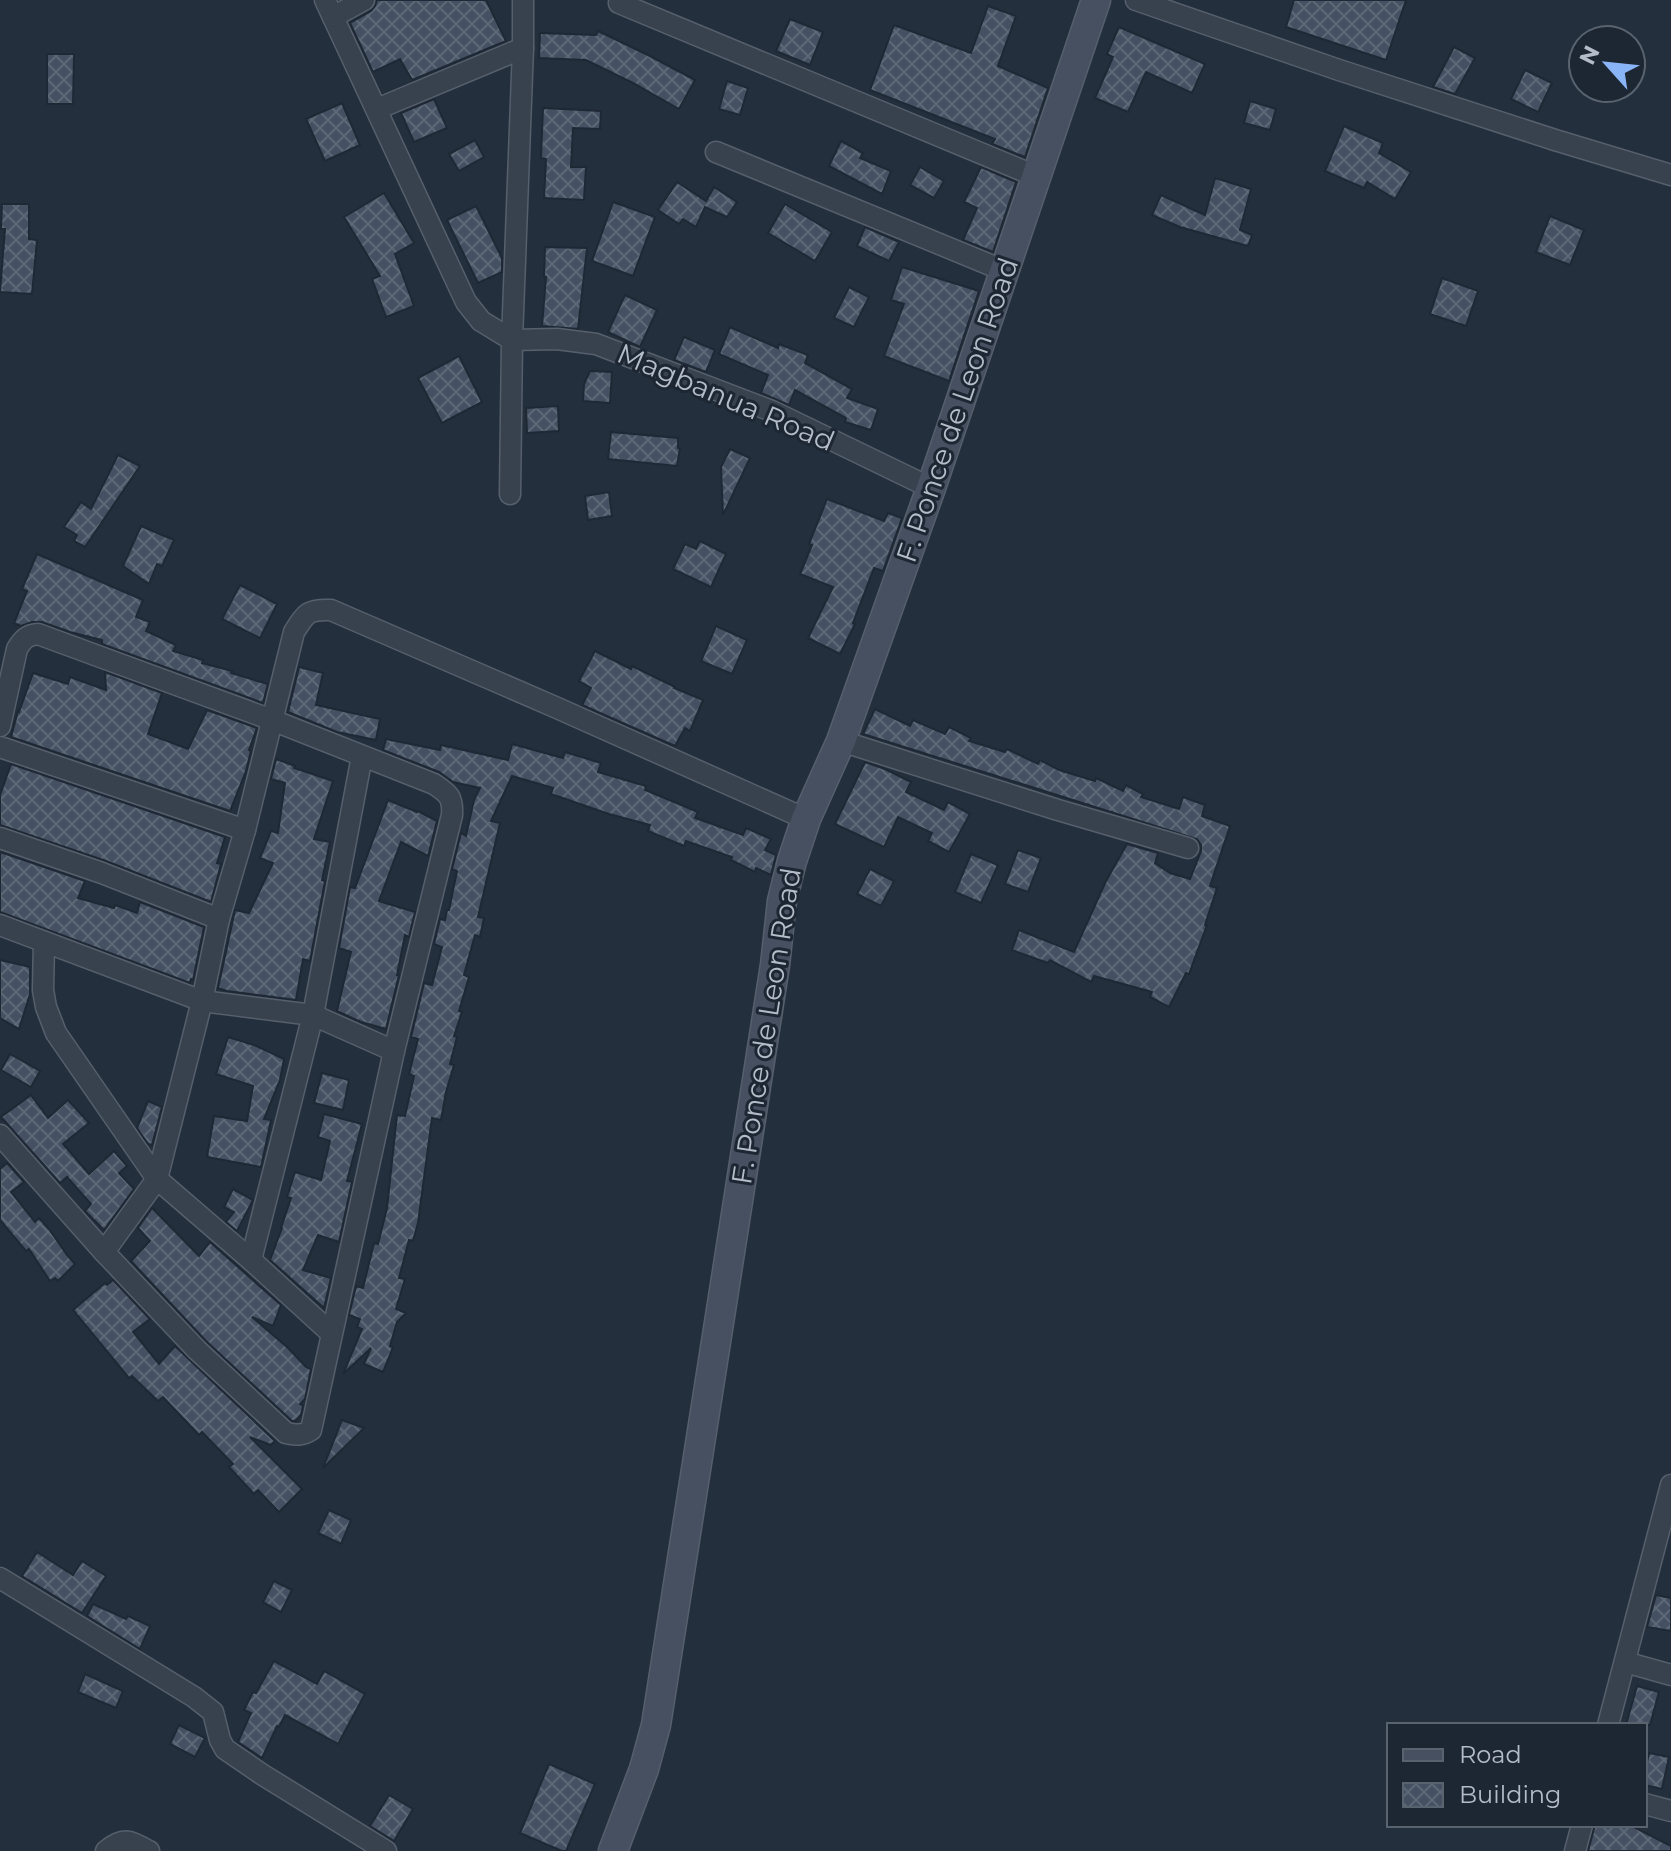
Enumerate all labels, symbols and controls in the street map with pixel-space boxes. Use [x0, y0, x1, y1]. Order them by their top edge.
north arrow [1567, 24, 1647, 104]
text: N [1574, 41, 1606, 69]
street label: F. Ponce de Leon Road [889, 253, 1025, 567]
street label: Magbanua Road [612, 336, 840, 458]
street label: F. Ponce de Leon Road [724, 865, 808, 1187]
legend [1387, 1723, 1647, 1827]
text: Road [1459, 1740, 1522, 1769]
text: Building [1459, 1780, 1562, 1809]

